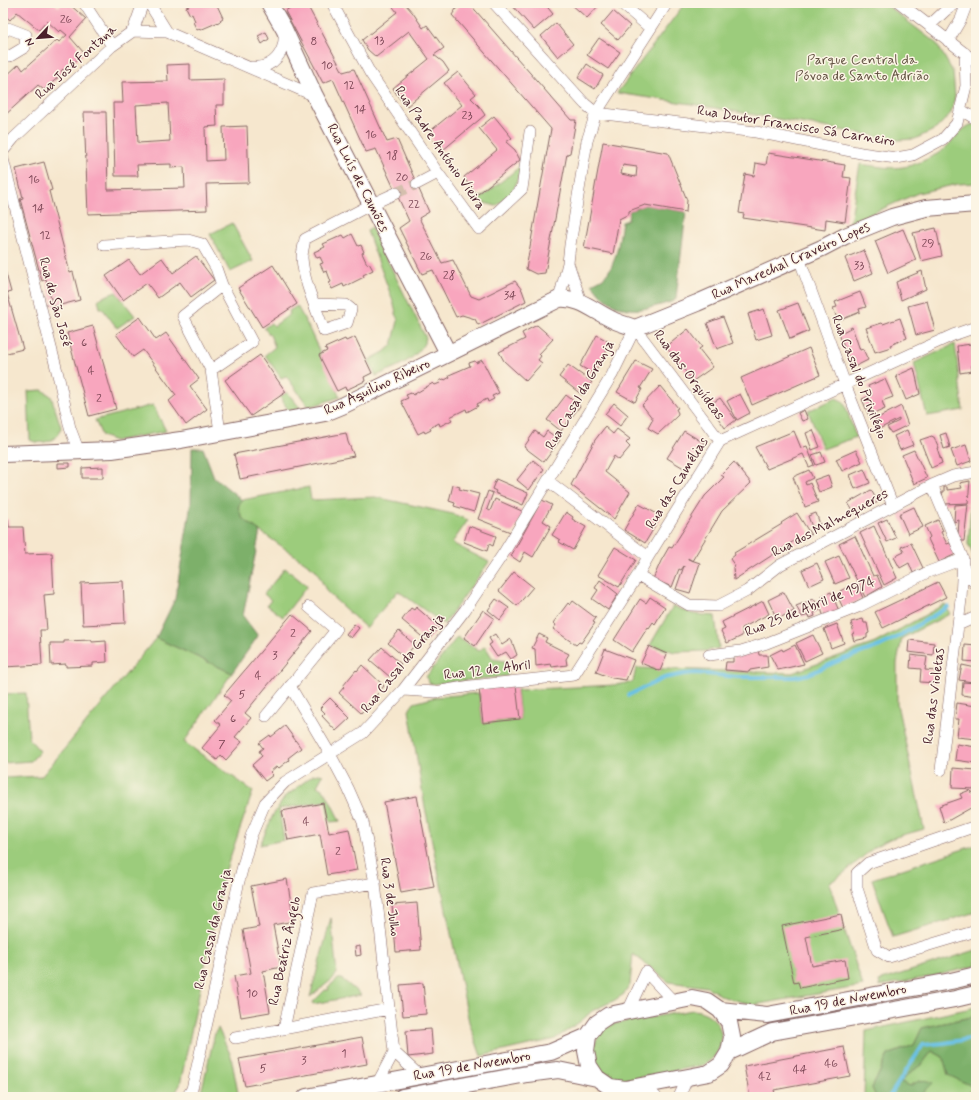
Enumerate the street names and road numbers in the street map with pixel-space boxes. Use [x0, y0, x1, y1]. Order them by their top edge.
street label: Rua José Fontana [31, 20, 121, 103]
street label: Rua Padre António Vieira [390, 83, 490, 213]
street label: Rua Doutor Francisco Sá Carneiro [696, 101, 896, 151]
street label: Rua Luís de Camões [323, 121, 393, 235]
street label: Rua Marechal Craveiro Lopes [709, 218, 873, 304]
street label: Rua de São José [34, 255, 76, 349]
street label: Rua Casal do Privilégio [827, 312, 891, 442]
street label: Rua das Orquídeas [649, 326, 729, 424]
street label: Rua Casal da Granja [541, 337, 619, 453]
street label: Rua Aquilino Ribeiro [321, 355, 433, 419]
street label: Rua das Camélias [641, 434, 713, 532]
street label: Rua dos Malmequeres [769, 485, 891, 561]
street label: Rua 25 de Abril de 1974 [742, 573, 878, 641]
street label: Rua Casal da Granja [357, 609, 449, 717]
street label: Rua das Violetas [919, 646, 949, 745]
street label: Rua 12 de Abril [443, 656, 532, 684]
street label: Rua 3 de Julho [376, 857, 404, 937]
street label: Rua Casal da Granja [190, 867, 236, 991]
street label: Rua Beatriz Ângelo [265, 895, 307, 1008]
street label: Rua 19 de Novembro [788, 980, 908, 1020]
street label: Rua 19 de Novembro [412, 1047, 532, 1085]

